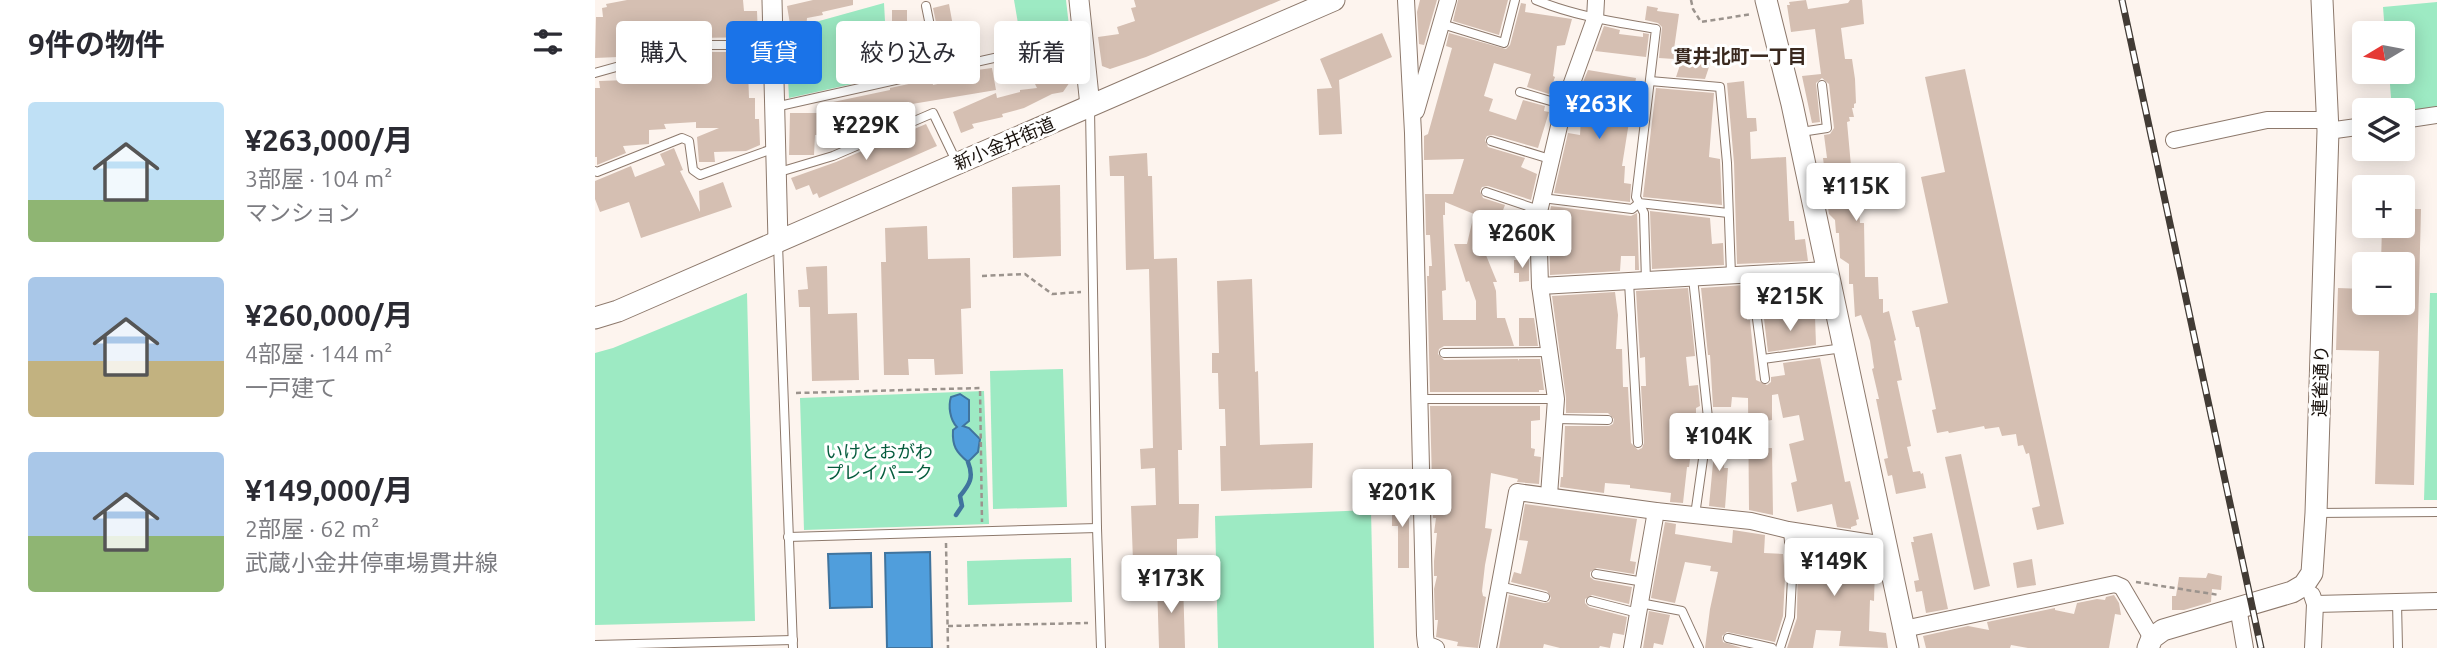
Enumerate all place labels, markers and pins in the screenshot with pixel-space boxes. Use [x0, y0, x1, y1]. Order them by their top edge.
pin: ¥263K [1550, 82, 1648, 141]
pin: ¥229K [817, 102, 915, 162]
pin: ¥115K [1807, 164, 1905, 223]
pin: ¥260K [1473, 210, 1571, 270]
pin: ¥215K [1741, 274, 1839, 333]
pin: ¥104K [1670, 414, 1768, 473]
pin: ¥201K [1353, 470, 1451, 529]
pin: ¥149K [1785, 538, 1883, 598]
pin: ¥173K [1122, 556, 1220, 615]

